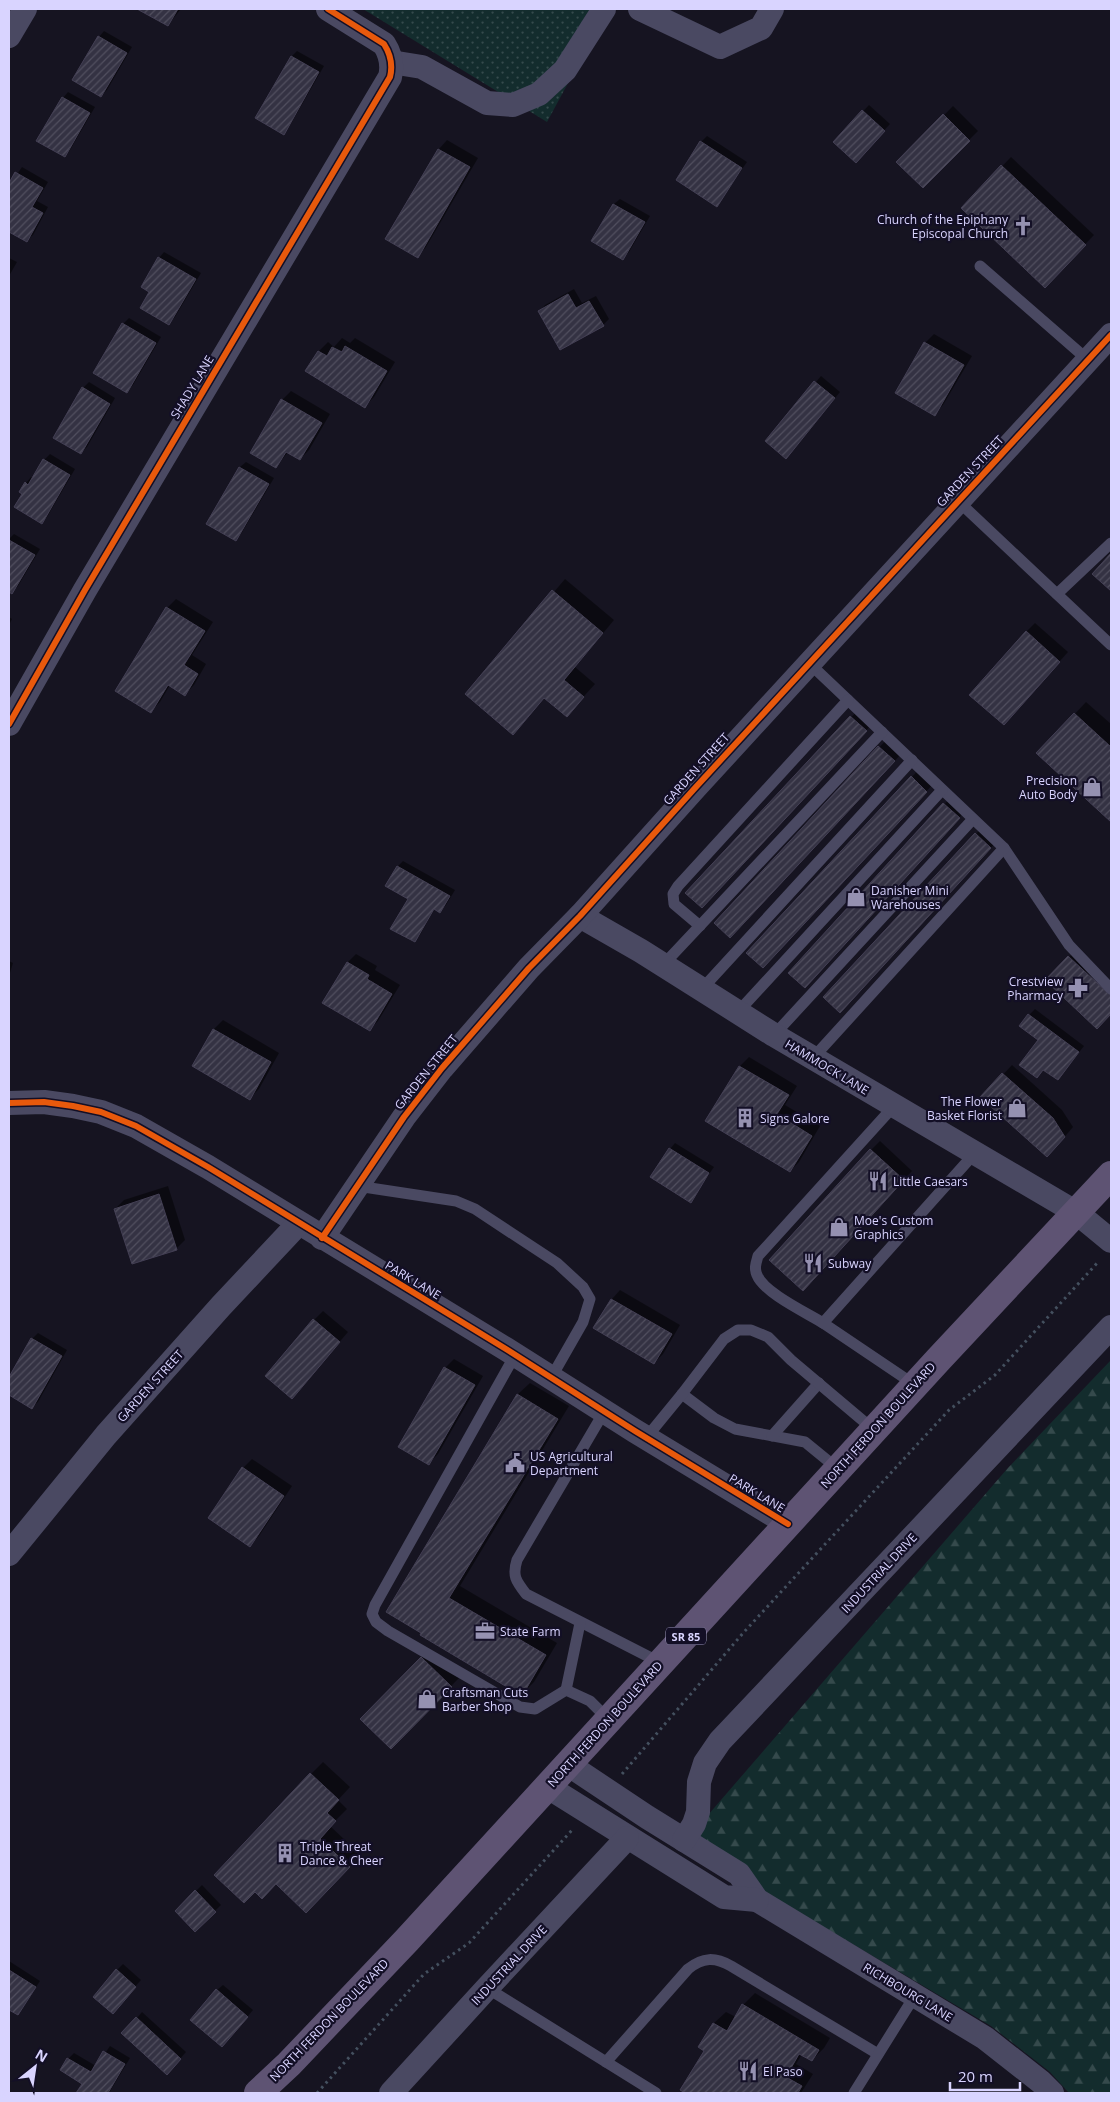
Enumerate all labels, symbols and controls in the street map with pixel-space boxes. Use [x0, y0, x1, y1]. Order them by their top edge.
place label: Church of the Epiphany Episcopal Church [877, 211, 1009, 242]
church icon: Church of the Epiphany Episcopal Church [1012, 215, 1034, 237]
street label: SHADY LANE [166, 352, 218, 422]
street label: GARDEN STREET [932, 431, 1008, 510]
street label: GARDEN STREET [659, 729, 733, 809]
place label: Precision Auto Body [1019, 772, 1078, 803]
shop icon: Precision Auto Body [1081, 776, 1103, 798]
place label: Danisher Mini Warehouses [871, 882, 949, 913]
shop icon: Danisher Mini Warehouses [845, 886, 867, 908]
place label: Crestview Pharmacy [1007, 973, 1064, 1004]
pharmacy icon: Crestview Pharmacy [1067, 977, 1089, 999]
street label: GARDEN STREET [391, 1031, 462, 1113]
street label: HAMMOCK LANE [782, 1035, 872, 1099]
place label: The Flower Basket Florist [927, 1093, 1002, 1124]
shop icon: The Flower Basket Florist [1006, 1097, 1028, 1119]
building icon: Signs Galore [734, 1107, 756, 1129]
place label: Signs Galore [760, 1110, 830, 1127]
restaurant icon: Little Caesars [867, 1170, 889, 1192]
place label: Little Caesars [893, 1173, 968, 1190]
place label: Moe's Custom Graphics [854, 1212, 933, 1243]
shop icon: Moe's Custom Graphics [828, 1216, 850, 1238]
restaurant icon: Subway [802, 1252, 824, 1274]
place label: Subway [828, 1255, 872, 1272]
street label: PARK LANE [382, 1257, 444, 1303]
street label: GARDEN STREET [113, 1346, 187, 1426]
street label: NORTH FERDON BOULEVARD [817, 1358, 939, 1492]
place label: US Agricultural Department [530, 1448, 613, 1479]
public building icon: US Agricultural Department [504, 1452, 526, 1474]
street label: PARK LANE [726, 1470, 788, 1516]
street label: INDUSTRIAL DRIVE [837, 1529, 921, 1617]
office icon: State Farm [474, 1620, 496, 1642]
place label: State Farm [500, 1623, 561, 1640]
road number: SR 85 [666, 1628, 706, 1644]
street label: NORTH FERDON BOULEVARD [544, 1657, 666, 1791]
place label: Craftsman Cuts Barber Shop [442, 1684, 529, 1715]
shop icon: Craftsman Cuts Barber Shop [416, 1688, 438, 1710]
place label: Triple Threat Dance & Cheer [300, 1838, 384, 1869]
building icon: Triple Threat Dance & Cheer [274, 1842, 296, 1864]
street label: INDUSTRIAL DRIVE [467, 1921, 551, 2009]
street label: NORTH FERDON BOULEVARD [266, 1955, 392, 2085]
street label: RICHBOURG LANE [860, 1958, 956, 2026]
north arrow [10, 2042, 60, 2092]
text: N [32, 2044, 51, 2066]
restaurant icon: El Paso [737, 2060, 759, 2082]
scale bar [950, 2060, 1020, 2092]
place label: El Paso [763, 2063, 803, 2080]
text: 20 m [958, 2066, 993, 2086]

